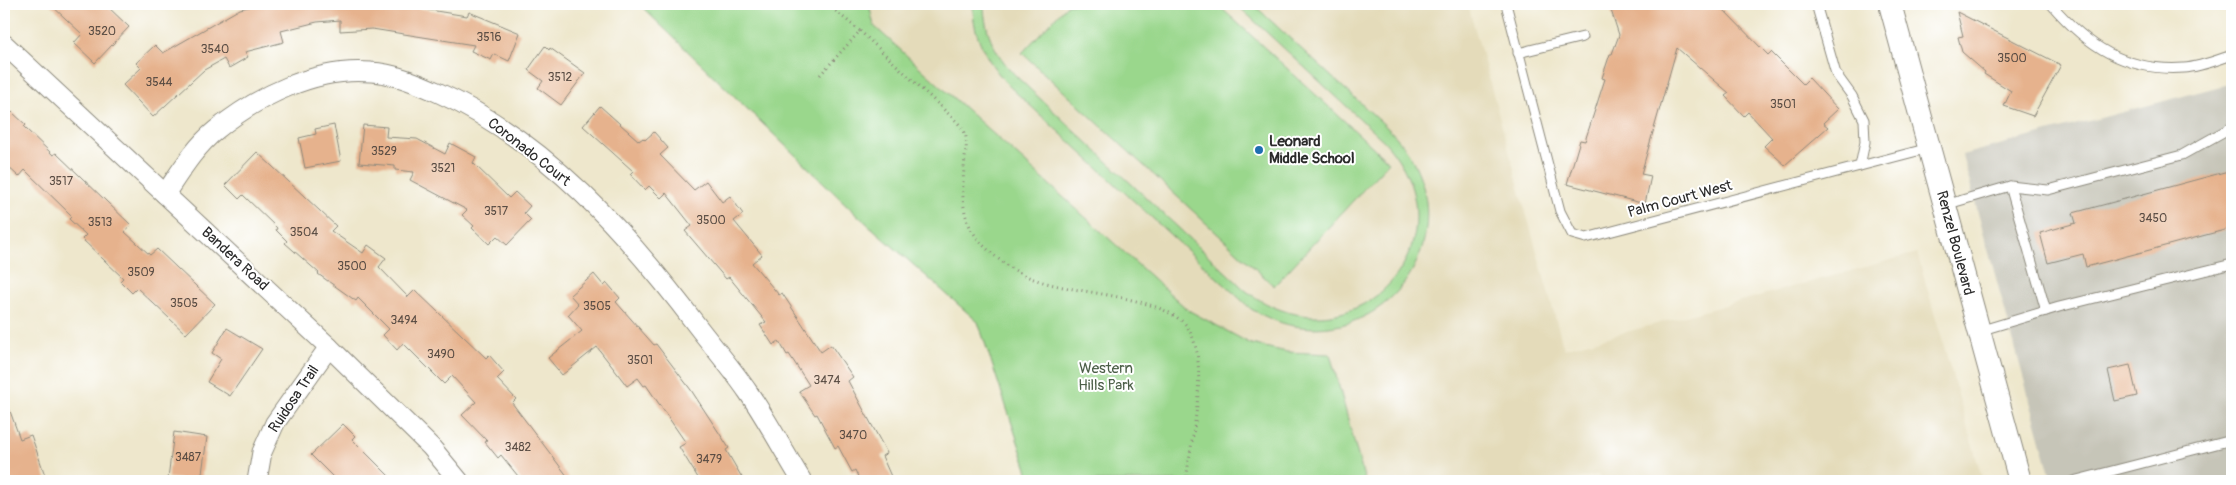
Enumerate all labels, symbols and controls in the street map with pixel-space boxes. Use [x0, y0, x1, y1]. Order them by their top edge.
house number: 3520 [88, 24, 116, 39]
house number: 3516 [477, 30, 501, 45]
house number: 3540 [201, 42, 229, 57]
house number: 3500 [1997, 51, 2027, 66]
house number: 3512 [548, 70, 573, 85]
house number: 3544 [145, 75, 173, 90]
house number: 3501 [1770, 97, 1796, 112]
street label: Coronado Court [484, 114, 575, 191]
place label: Leonard Middle School [1269, 132, 1354, 168]
house number: 3529 [371, 144, 397, 159]
marker: Leonard Middle School [1253, 144, 1265, 156]
house number: 3521 [431, 161, 455, 176]
house number: 3517 [49, 174, 74, 189]
street label: Palm Court West [1626, 176, 1735, 222]
street label: Renzel Boulevard [1932, 189, 1978, 297]
house number: 3517 [484, 204, 509, 219]
house number: 3450 [2139, 211, 2167, 226]
house number: 3500 [696, 213, 726, 228]
house number: 3513 [88, 215, 113, 230]
street label: Bandera Road [197, 223, 273, 295]
house number: 3504 [290, 225, 318, 240]
house number: 3500 [337, 259, 367, 274]
house number: 3509 [127, 265, 155, 280]
house number: 3505 [170, 296, 198, 311]
house number: 3505 [583, 299, 611, 314]
house number: 3494 [391, 313, 417, 328]
house number: 3490 [427, 347, 455, 362]
house number: 3501 [627, 353, 653, 368]
park label: Western Hills Park [1078, 359, 1135, 395]
street label: Ruidosa Trail [264, 362, 324, 436]
house number: 3474 [814, 373, 841, 388]
house number: 3470 [839, 428, 867, 443]
house number: 3482 [505, 440, 531, 455]
house number: 3487 [175, 450, 202, 465]
house number: 3479 [696, 452, 722, 467]

